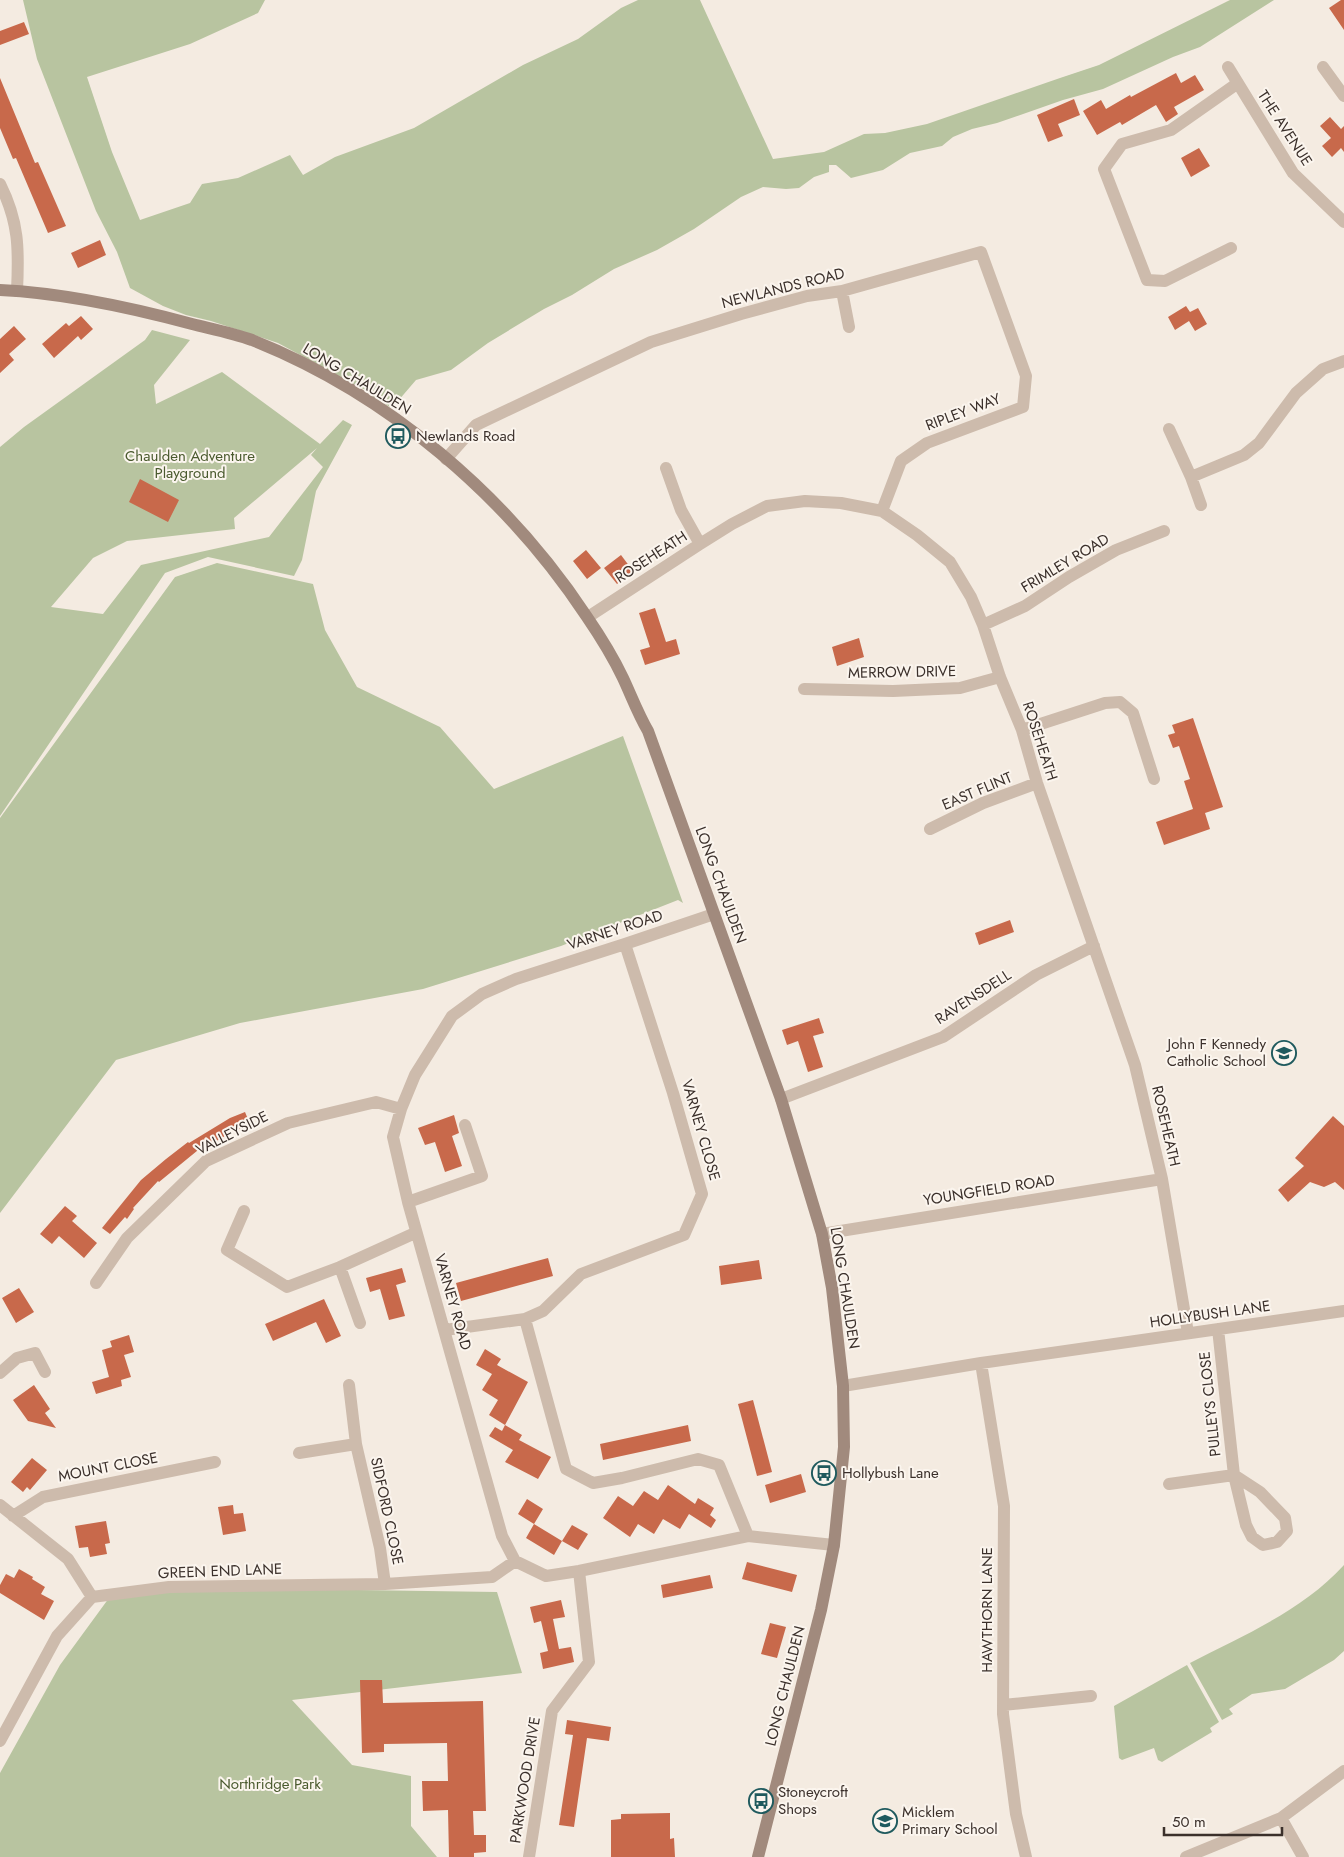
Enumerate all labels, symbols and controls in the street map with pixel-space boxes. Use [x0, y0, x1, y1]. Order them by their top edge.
street label: THE AVENUE [1252, 86, 1318, 170]
street label: NEWLANDS ROAD [719, 262, 847, 314]
street label: LONG CHAULDEN [299, 338, 415, 420]
street label: RIPLEY WAY [922, 387, 1004, 436]
bus stop icon: Newlands Road [385, 423, 411, 449]
place label: Newlands Road [416, 425, 515, 447]
park label: Chaulden Adventure Playground [125, 445, 255, 484]
street label: ROSEHEATH [611, 525, 691, 589]
street label: FRIMLEY ROAD [1017, 528, 1113, 598]
street label: MERROW DRIVE [848, 660, 956, 684]
street label: ROSEHEATH [1017, 698, 1063, 784]
street label: EAST FLINT [938, 766, 1016, 816]
street label: LONG CHAULDEN [690, 823, 752, 947]
street label: VARNEY ROAD [564, 904, 666, 956]
street label: RAVENSDELL [931, 964, 1016, 1030]
place label: John F Kennedy Catholic School [1166, 1033, 1266, 1072]
school or university icon: John F Kennedy Catholic School [1271, 1040, 1297, 1066]
street label: VARNEY CLOSE [676, 1077, 726, 1183]
street label: ROSEHEATH [1146, 1083, 1186, 1169]
street label: VALLEYSIDE [192, 1105, 272, 1161]
street label: YOUNGFIELD ROAD [922, 1169, 1056, 1211]
street label: LONG CHAULDEN [825, 1226, 865, 1350]
street label: VARNEY ROAD [429, 1251, 477, 1353]
street label: HOLLYBUSH LANE [1148, 1295, 1272, 1333]
street label: PULLEYS CLOSE [1194, 1350, 1226, 1458]
street label: MOUNT CLOSE [56, 1447, 160, 1487]
street label: SIDFORD CLOSE [365, 1455, 409, 1567]
bus stop icon: Hollybush Lane [811, 1460, 837, 1486]
place label: Hollybush Lane [842, 1462, 939, 1484]
street label: HAWTHORN LANE [976, 1547, 998, 1673]
street label: GREEN END LANE [158, 1558, 282, 1584]
street label: LONG CHAULDEN [759, 1624, 811, 1748]
street label: PARKWOOD DRIVE [504, 1715, 546, 1845]
park label: Northridge Park [219, 1773, 321, 1795]
place label: Stoneycroft Shops [778, 1781, 848, 1820]
bus stop icon: Stoneycroft Shops [748, 1788, 774, 1814]
place label: Micklem Primary School [902, 1801, 998, 1840]
scale bar [1164, 1804, 1282, 1836]
school or university icon: Micklem Primary School [872, 1808, 898, 1834]
text: 50 m [1172, 1811, 1206, 1833]

